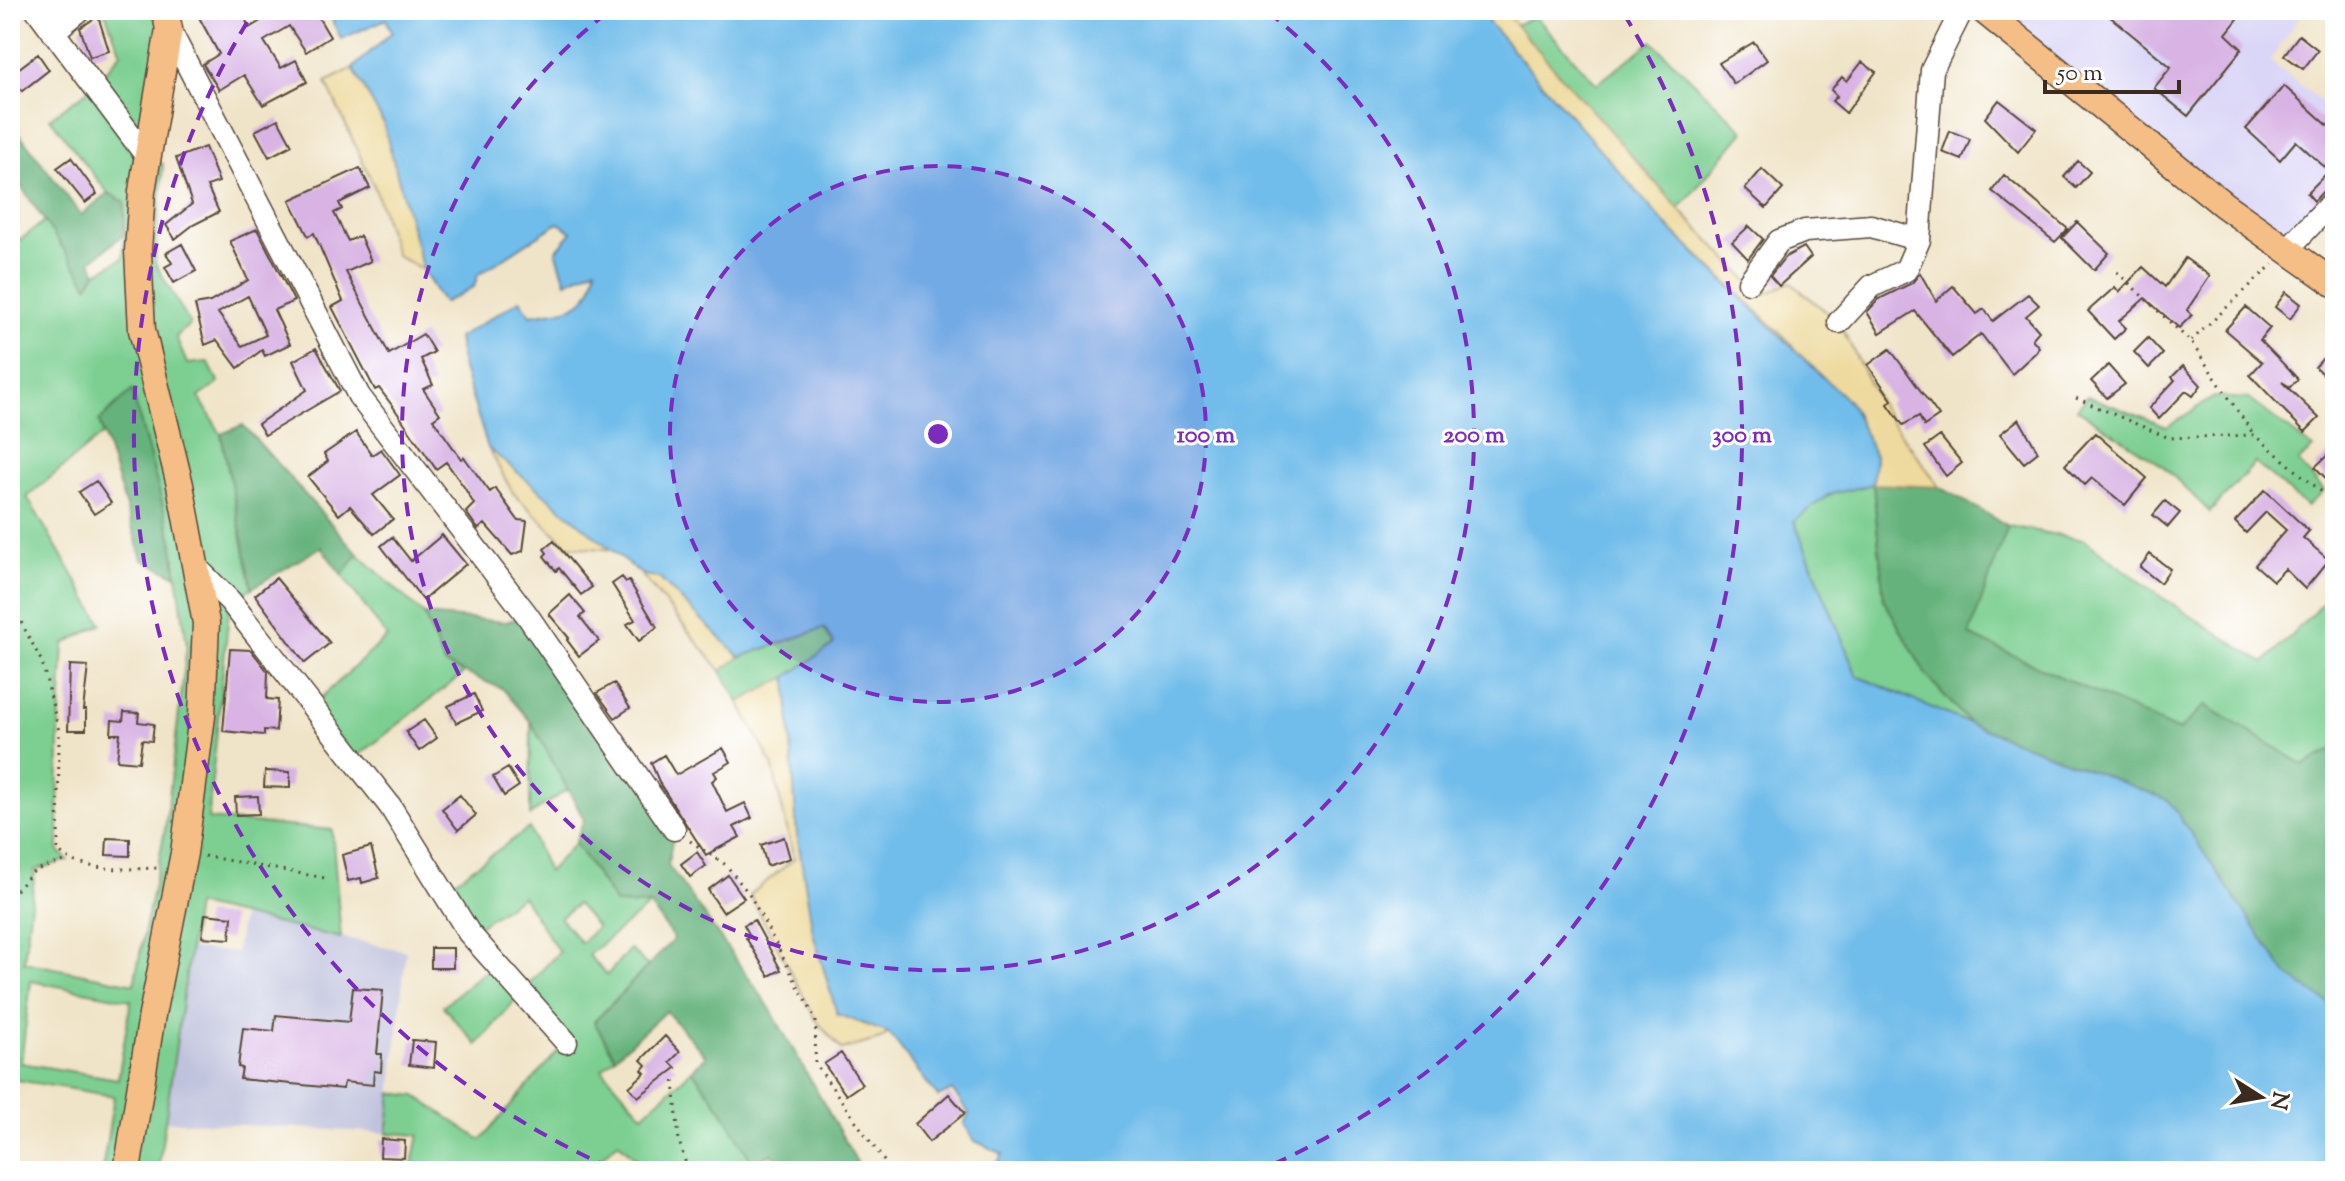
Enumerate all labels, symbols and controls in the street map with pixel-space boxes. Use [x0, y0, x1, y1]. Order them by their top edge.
scale bar [2045, 44, 2179, 94]
text: 50 m [2055, 57, 2103, 91]
text: 100 m [1177, 419, 1235, 453]
text: 200 m [1443, 419, 1505, 453]
text: 300 m [1712, 419, 1772, 453]
centre of rings [924, 420, 952, 448]
north arrow [2221, 1057, 2301, 1137]
text: N [2260, 1089, 2295, 1112]

